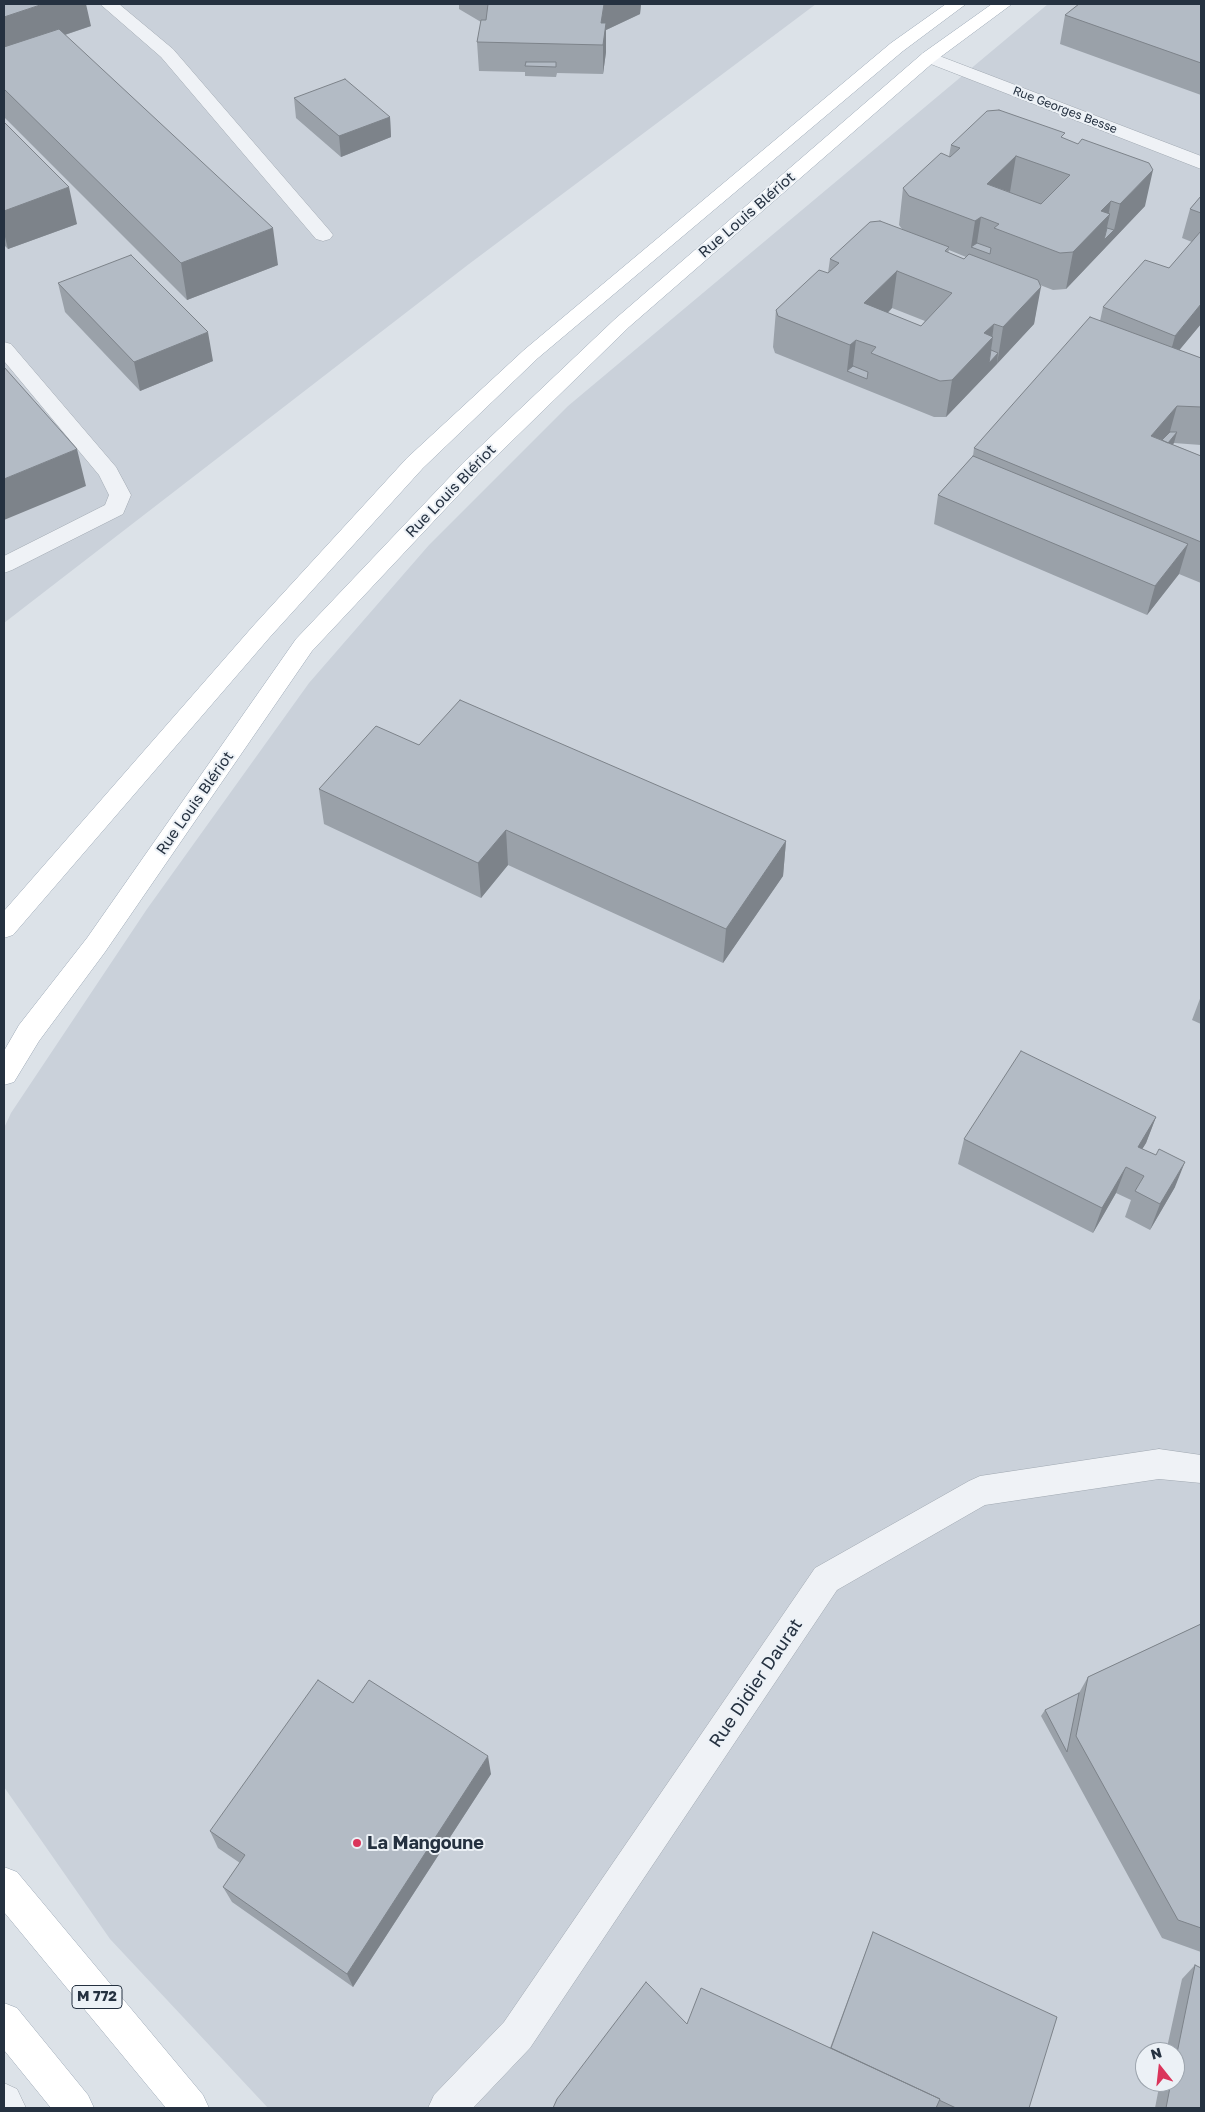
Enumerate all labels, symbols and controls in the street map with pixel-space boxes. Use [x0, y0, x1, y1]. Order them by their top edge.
street label: Rue Georges Besse [1011, 83, 1119, 137]
street label: Rue Louis Blériot [695, 168, 799, 262]
street label: Rue Louis Blériot [402, 441, 500, 541]
street label: Rue Louis Blériot [153, 748, 237, 858]
street label: Rue Didier Daurat [705, 1615, 807, 1751]
place label: La Mangoune [367, 1832, 484, 1854]
marker: La Mangoune [351, 1837, 363, 1849]
road number: M 772 [72, 1985, 122, 2008]
north arrow [1135, 2042, 1185, 2092]
text: N [1149, 2043, 1163, 2063]

